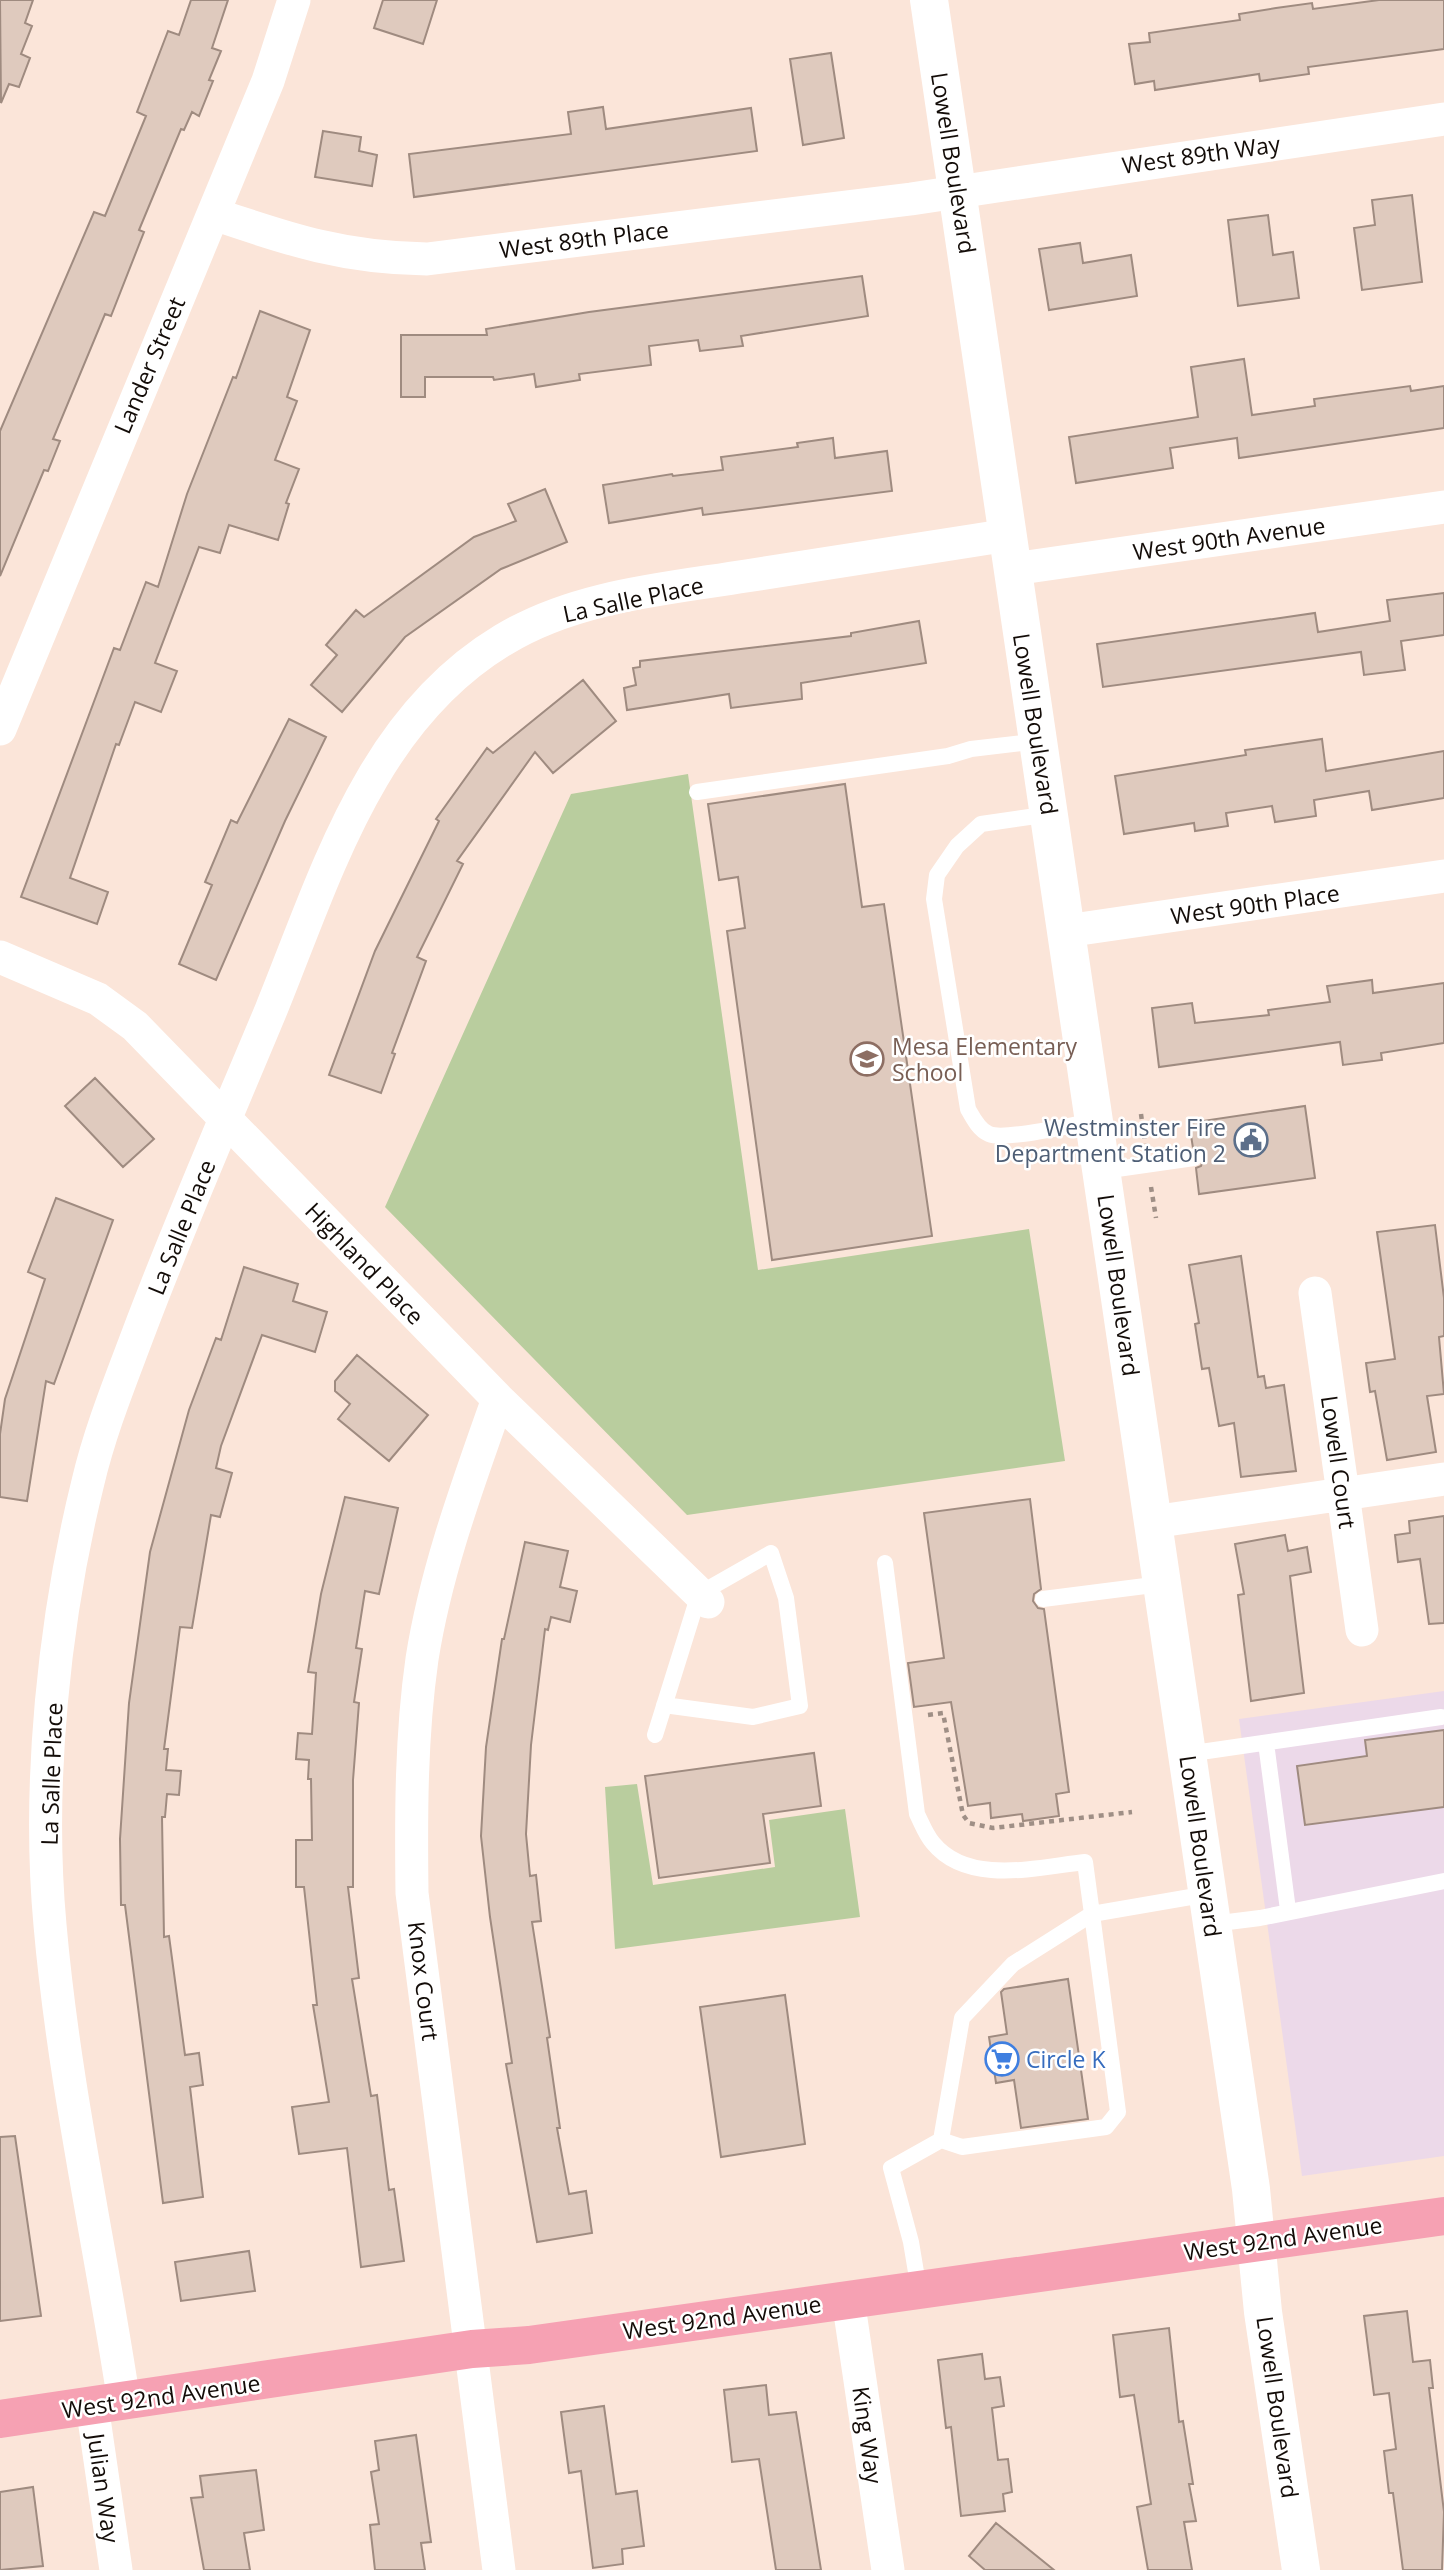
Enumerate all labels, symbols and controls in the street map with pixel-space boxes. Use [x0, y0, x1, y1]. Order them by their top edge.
street label: Lowell Boulevard [924, 70, 984, 256]
street label: West 89th Way [1120, 127, 1283, 181]
street label: West 89th Place [498, 213, 670, 265]
street label: Lander Street [106, 292, 192, 438]
street label: West 90th Avenue [1131, 509, 1327, 567]
street label: La Salle Place [560, 568, 706, 630]
street label: Lowell Boulevard [1006, 631, 1066, 817]
street label: West 90th Place [1168, 876, 1342, 932]
place label: Mesa Elementary School [892, 1030, 1078, 1088]
school or university icon: Mesa Elementary School [848, 1040, 886, 1078]
place label: Westminster Fire Department Station 2 [995, 1111, 1226, 1169]
public building icon: Westminster Fire Department Station 2 [1232, 1121, 1270, 1159]
street label: La Salle Place [139, 1155, 223, 1299]
street label: Lowell Boulevard [1090, 1192, 1148, 1378]
street label: Highland Place [298, 1195, 432, 1331]
street label: Lowell Court [1314, 1393, 1364, 1531]
street label: La Salle Place [33, 1702, 69, 1846]
street label: Lowell Boulevard [1172, 1753, 1230, 1939]
street label: Knox Court [401, 1919, 447, 2043]
supermarket icon: Circle K [983, 2040, 1021, 2078]
place label: Circle K [1026, 2043, 1106, 2075]
street label: West 92nd Avenue [1182, 2208, 1384, 2268]
street label: West 92nd Avenue [621, 2287, 823, 2347]
street label: Lowell Boulevard [1249, 2314, 1307, 2500]
street label: West 92nd Avenue [60, 2366, 262, 2426]
street label: King Way [845, 2384, 891, 2486]
street label: Julian Way [80, 2429, 128, 2545]

